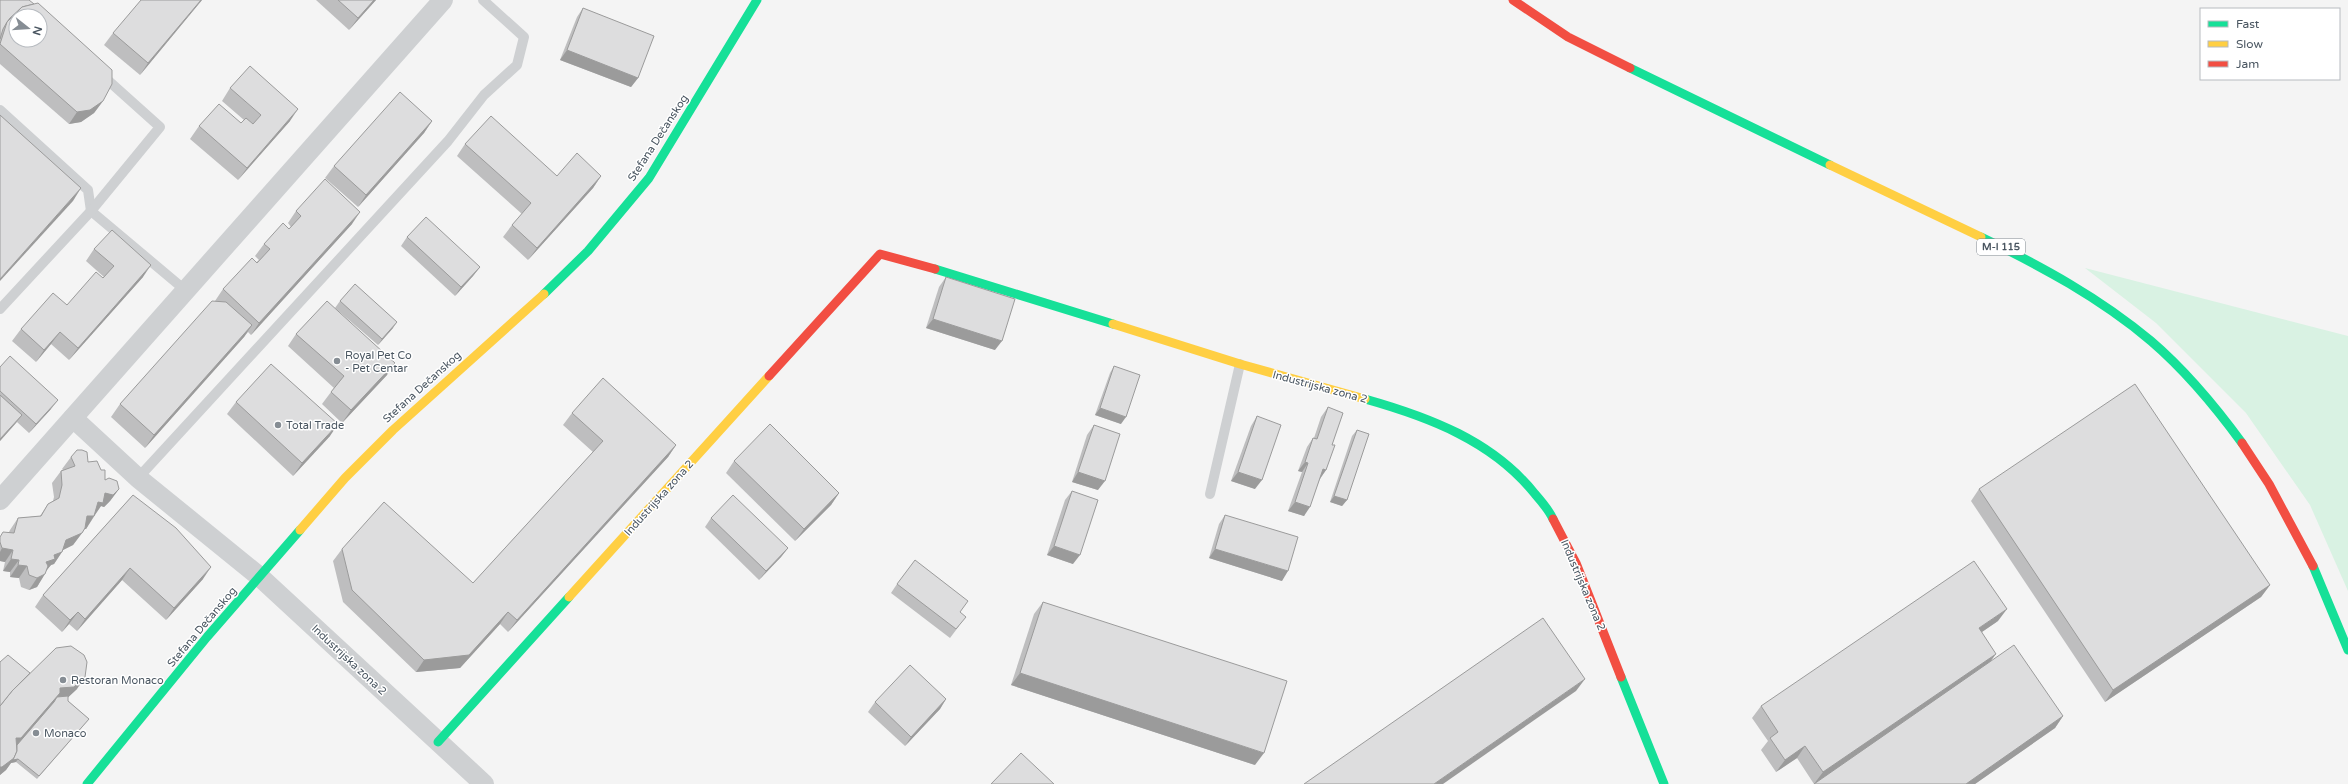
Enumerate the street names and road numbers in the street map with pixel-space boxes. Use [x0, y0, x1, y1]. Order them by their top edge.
street label: Stefana Dečanskog [625, 92, 691, 184]
road number: M-I 115 [1977, 239, 2025, 255]
street label: Stefana Dečanskog [380, 348, 464, 426]
street label: Industrijska zona 2 [1271, 368, 1369, 406]
street label: Industrijska zona 2 [622, 457, 697, 539]
street label: Industrijska zona 2 [1558, 538, 1608, 633]
street label: Stefana Dečanskog [165, 584, 239, 670]
street label: Industrijska zona 2 [309, 622, 389, 698]

